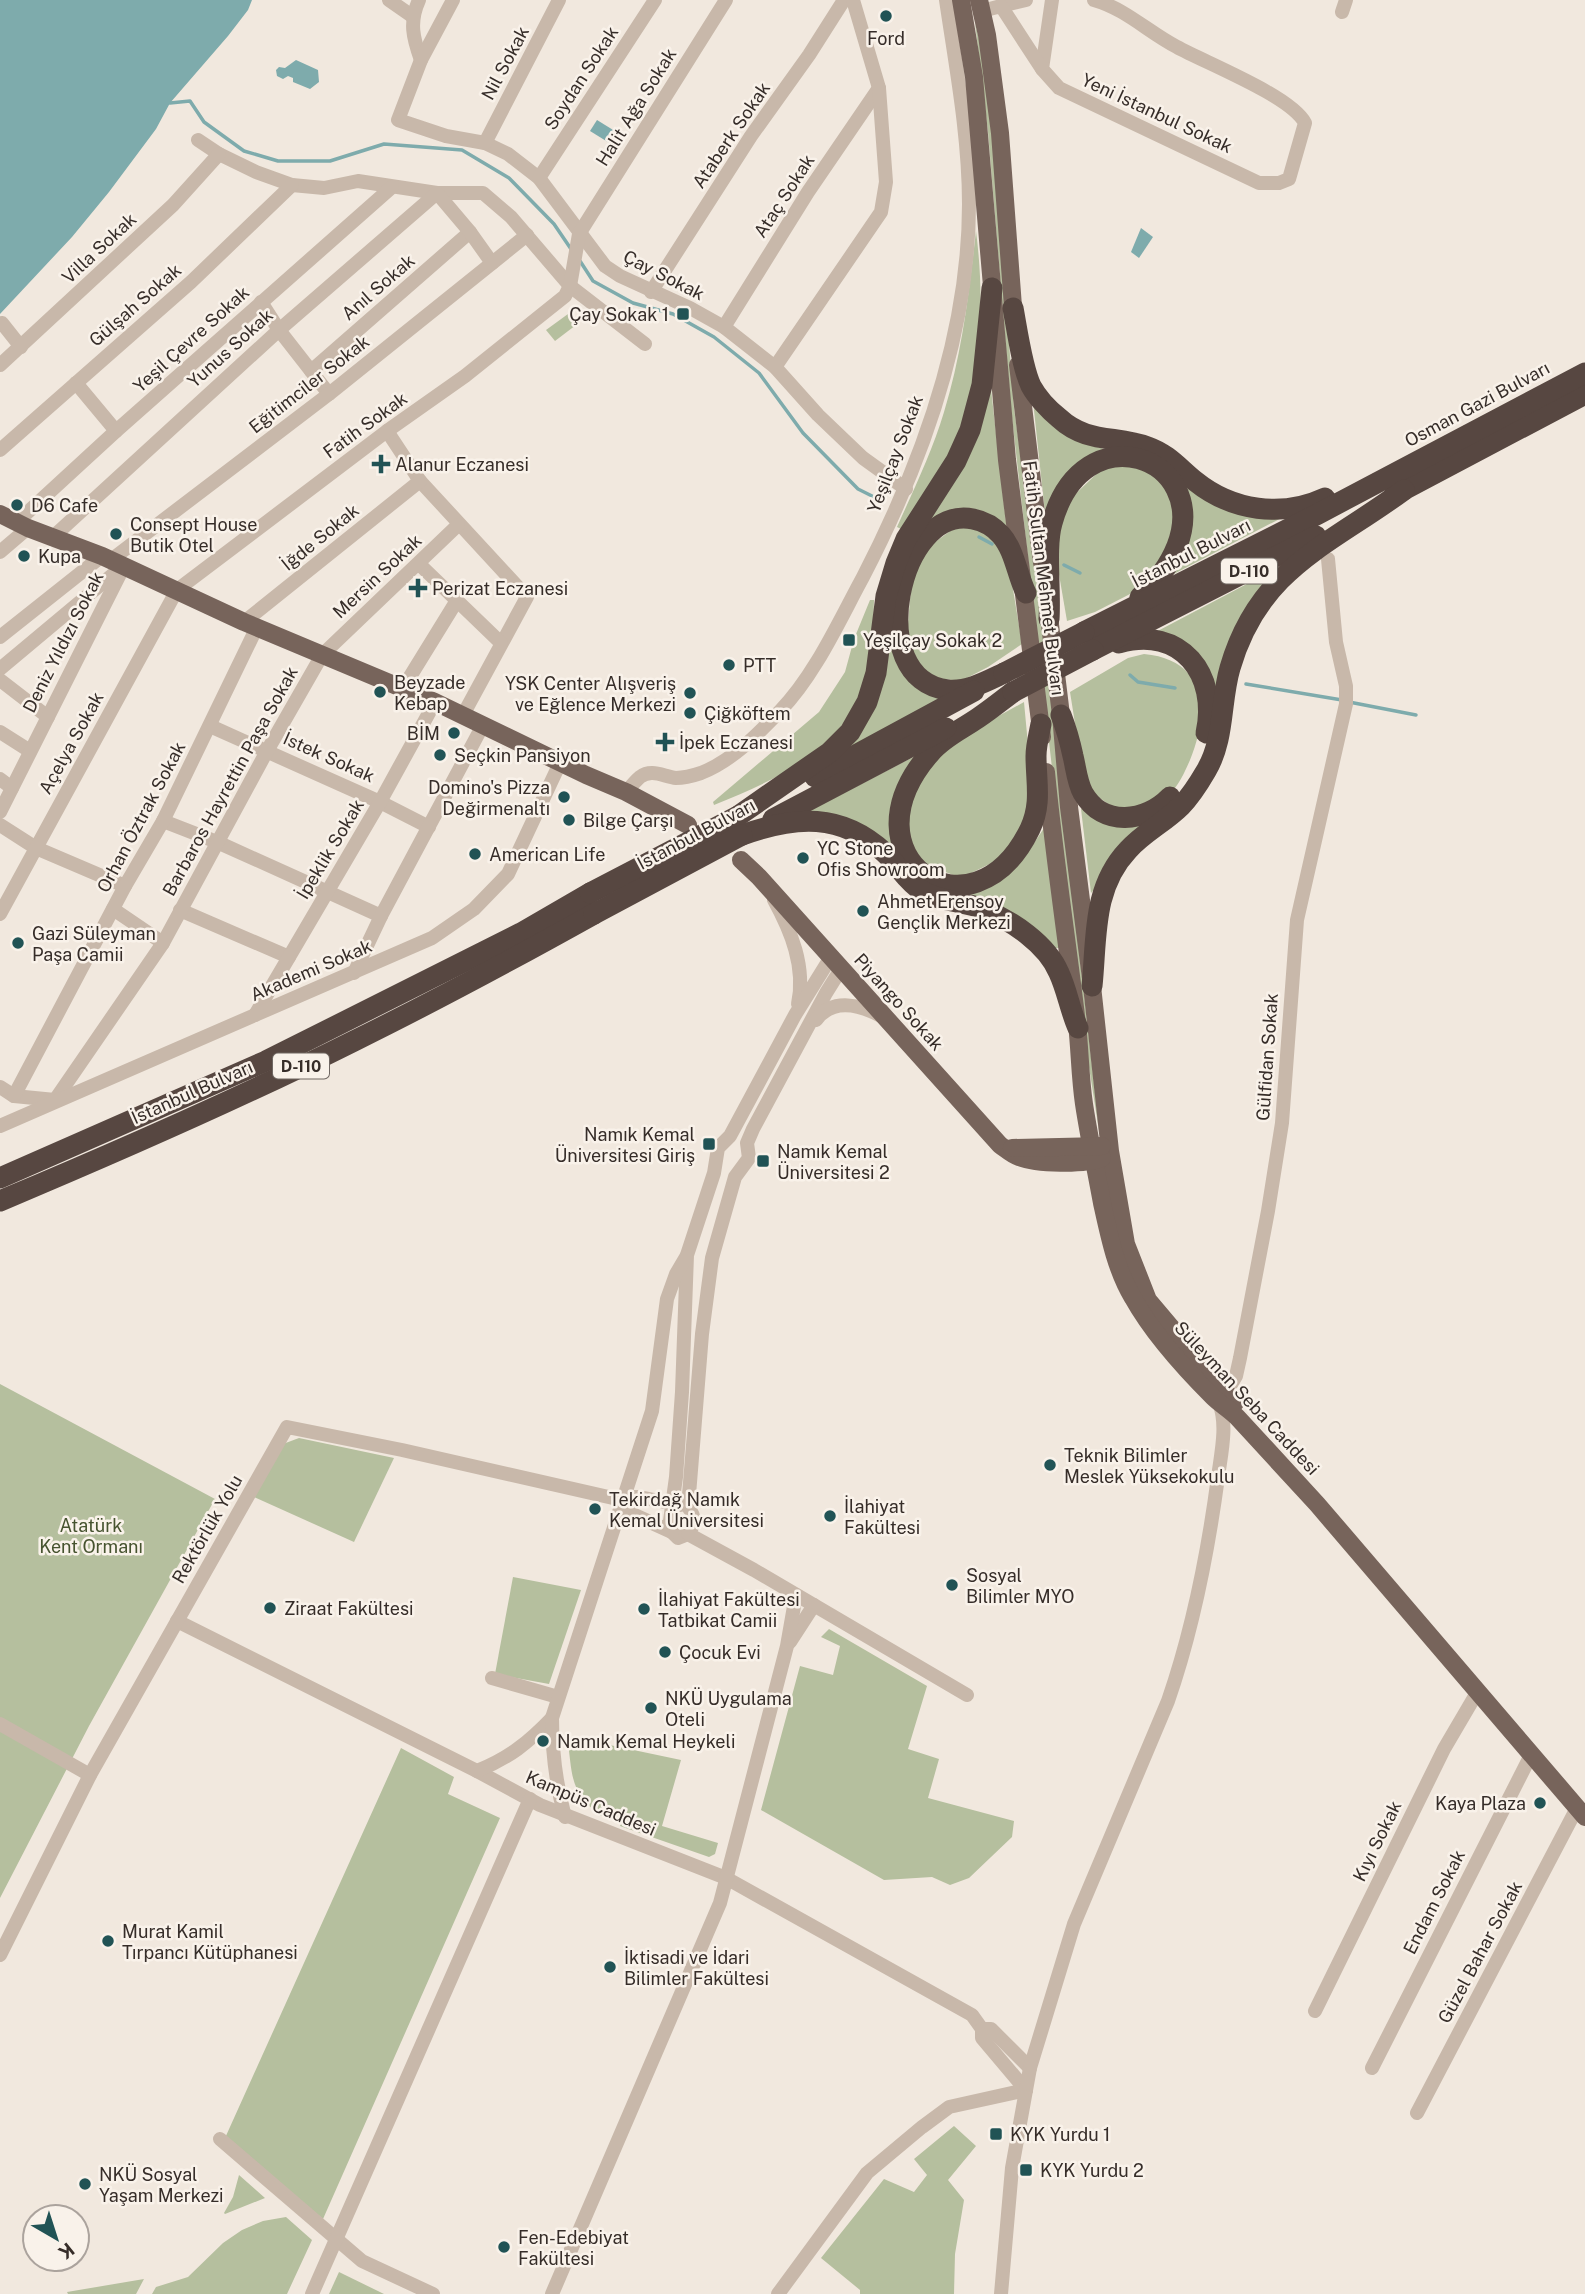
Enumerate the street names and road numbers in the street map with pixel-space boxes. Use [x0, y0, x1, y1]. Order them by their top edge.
street label: Soydan Sokak [540, 22, 622, 134]
street label: Nil Sokak [477, 23, 533, 103]
street label: Halit Ağa Sokak [591, 44, 681, 170]
street label: Yeni İstanbul Sokak [1078, 68, 1236, 157]
street label: Ataberk Sokak [688, 78, 774, 192]
street label: Ataç Sokak [749, 150, 819, 242]
street label: Villa Sokak [58, 208, 140, 288]
street label: Çay Sokak [620, 246, 708, 304]
street label: Anıl Sokak [337, 250, 419, 324]
street label: Gülşah Sokak [85, 259, 185, 351]
street label: Yeşil Çevre Sokak [129, 282, 253, 396]
street label: Yunus Sokak [183, 304, 277, 392]
street label: Eğitimciler Sokak [245, 331, 373, 437]
street label: Osman Gazi Bulvarı [1401, 357, 1553, 451]
street label: Fatih Sokak [319, 388, 411, 462]
street label: Yeşilçay Sokak [863, 392, 927, 516]
street label: Fatih Sultan Mehmet Bulvarı [1019, 459, 1069, 697]
street label: İğde Sokak [277, 499, 363, 575]
street label: İstanbul Bulvarı [1128, 513, 1254, 592]
street label: Mersin Sokak [328, 530, 426, 622]
road number: D-110 [1221, 558, 1277, 584]
street label: Deniz Yıldızı Sokak [18, 568, 108, 716]
street label: Barbaros Hayrettin Paşa Sokak [158, 663, 302, 899]
street label: Açelya Sokak [34, 688, 108, 798]
street label: İstek Sokak [280, 727, 378, 786]
street label: Orhan Öztrak Sokak [92, 738, 190, 896]
street label: İstanbul Bulvarı [633, 793, 758, 874]
street label: İpeklik Sokak [291, 795, 368, 903]
street label: Akademi Sokak [247, 935, 375, 1005]
street label: Piyango Sokak [850, 949, 948, 1055]
street label: Gülfidan Sokak [1252, 993, 1282, 1121]
road number: D-110 [273, 1054, 329, 1078]
street label: İstanbul Bulvarı [128, 1055, 256, 1128]
street label: Süleyman Seba Caddesi [1170, 1317, 1324, 1479]
street label: Rektörlük Yolu [167, 1471, 247, 1587]
street label: Kampüs Caddesi [523, 1766, 659, 1840]
street label: Kıyı Sokak [1348, 1797, 1406, 1885]
street label: Endam Sokak [1399, 1846, 1469, 1958]
street label: Güzel Bahar Sokak [1434, 1877, 1526, 2027]

